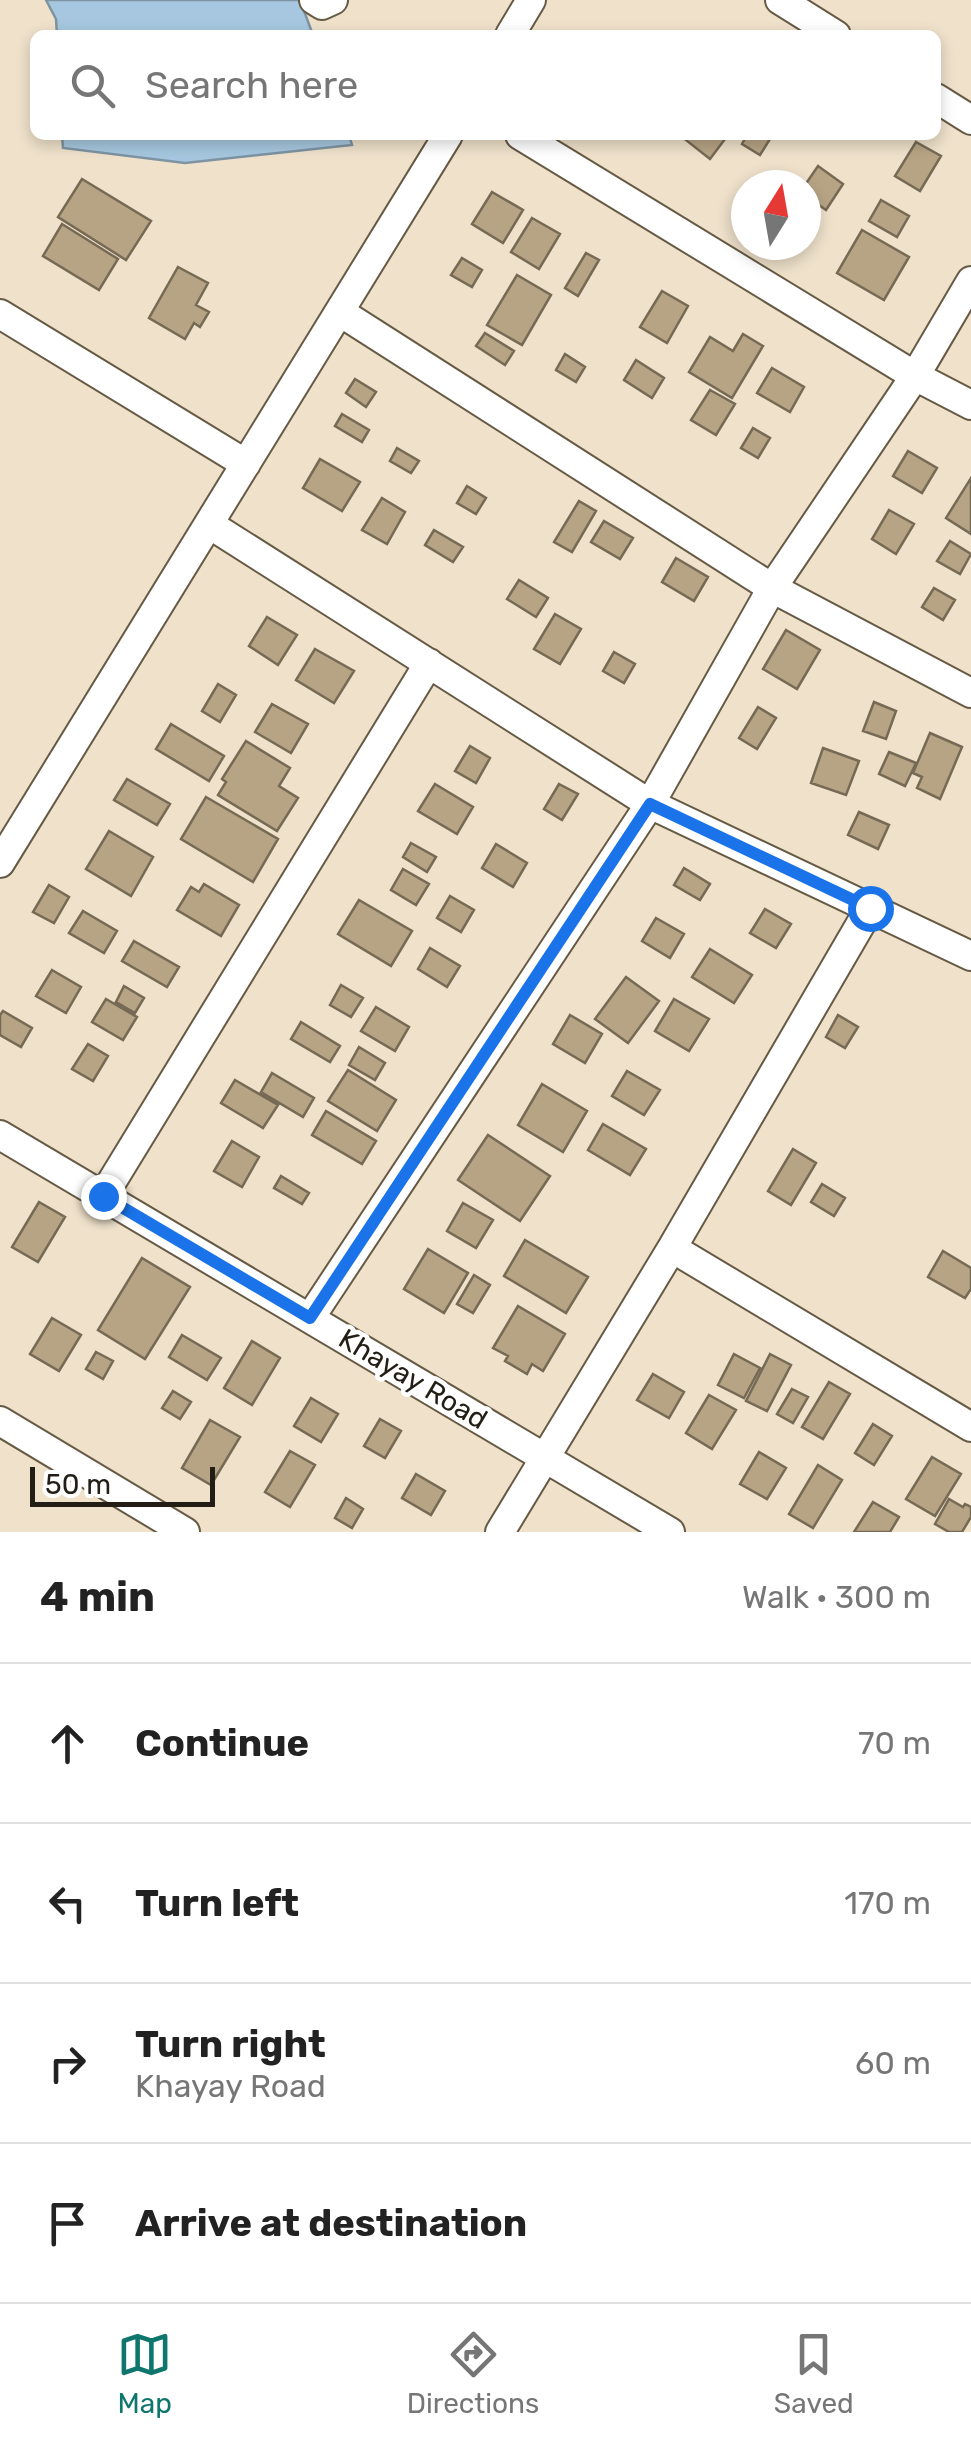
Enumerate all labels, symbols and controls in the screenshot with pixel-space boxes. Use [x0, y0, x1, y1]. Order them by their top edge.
search box [30, 30, 941, 140]
icon: search [65, 58, 120, 113]
text: Search here [145, 62, 358, 108]
north arrow [731, 170, 821, 260]
route start [848, 886, 894, 932]
route end [81, 1174, 127, 1220]
street label: Khayay Road [333, 1322, 493, 1436]
scale bar [30, 1462, 215, 1506]
text: 50 m [45, 1468, 111, 1501]
text: 4 min [40, 1572, 155, 1622]
text: Walk · 300 m [742, 1578, 931, 1616]
icon: ahead [40, 1716, 95, 1771]
text: Continue [135, 1720, 309, 1766]
text: 70 m [858, 1724, 931, 1762]
icon: left [40, 1876, 95, 1931]
text: Turn left [135, 1880, 299, 1926]
text: 170 m [844, 1884, 931, 1922]
text: Turn right [135, 2021, 326, 2067]
icon: right [40, 2036, 95, 2091]
text: 60 m [855, 2044, 931, 2082]
text: Khayay Road [135, 2067, 326, 2105]
icon: arrive [40, 2196, 95, 2251]
text: Arrive at destination [135, 2200, 527, 2246]
tab: Map [117, 2327, 172, 2420]
tab: Directions [407, 2327, 539, 2420]
tab: Saved [774, 2327, 854, 2420]

